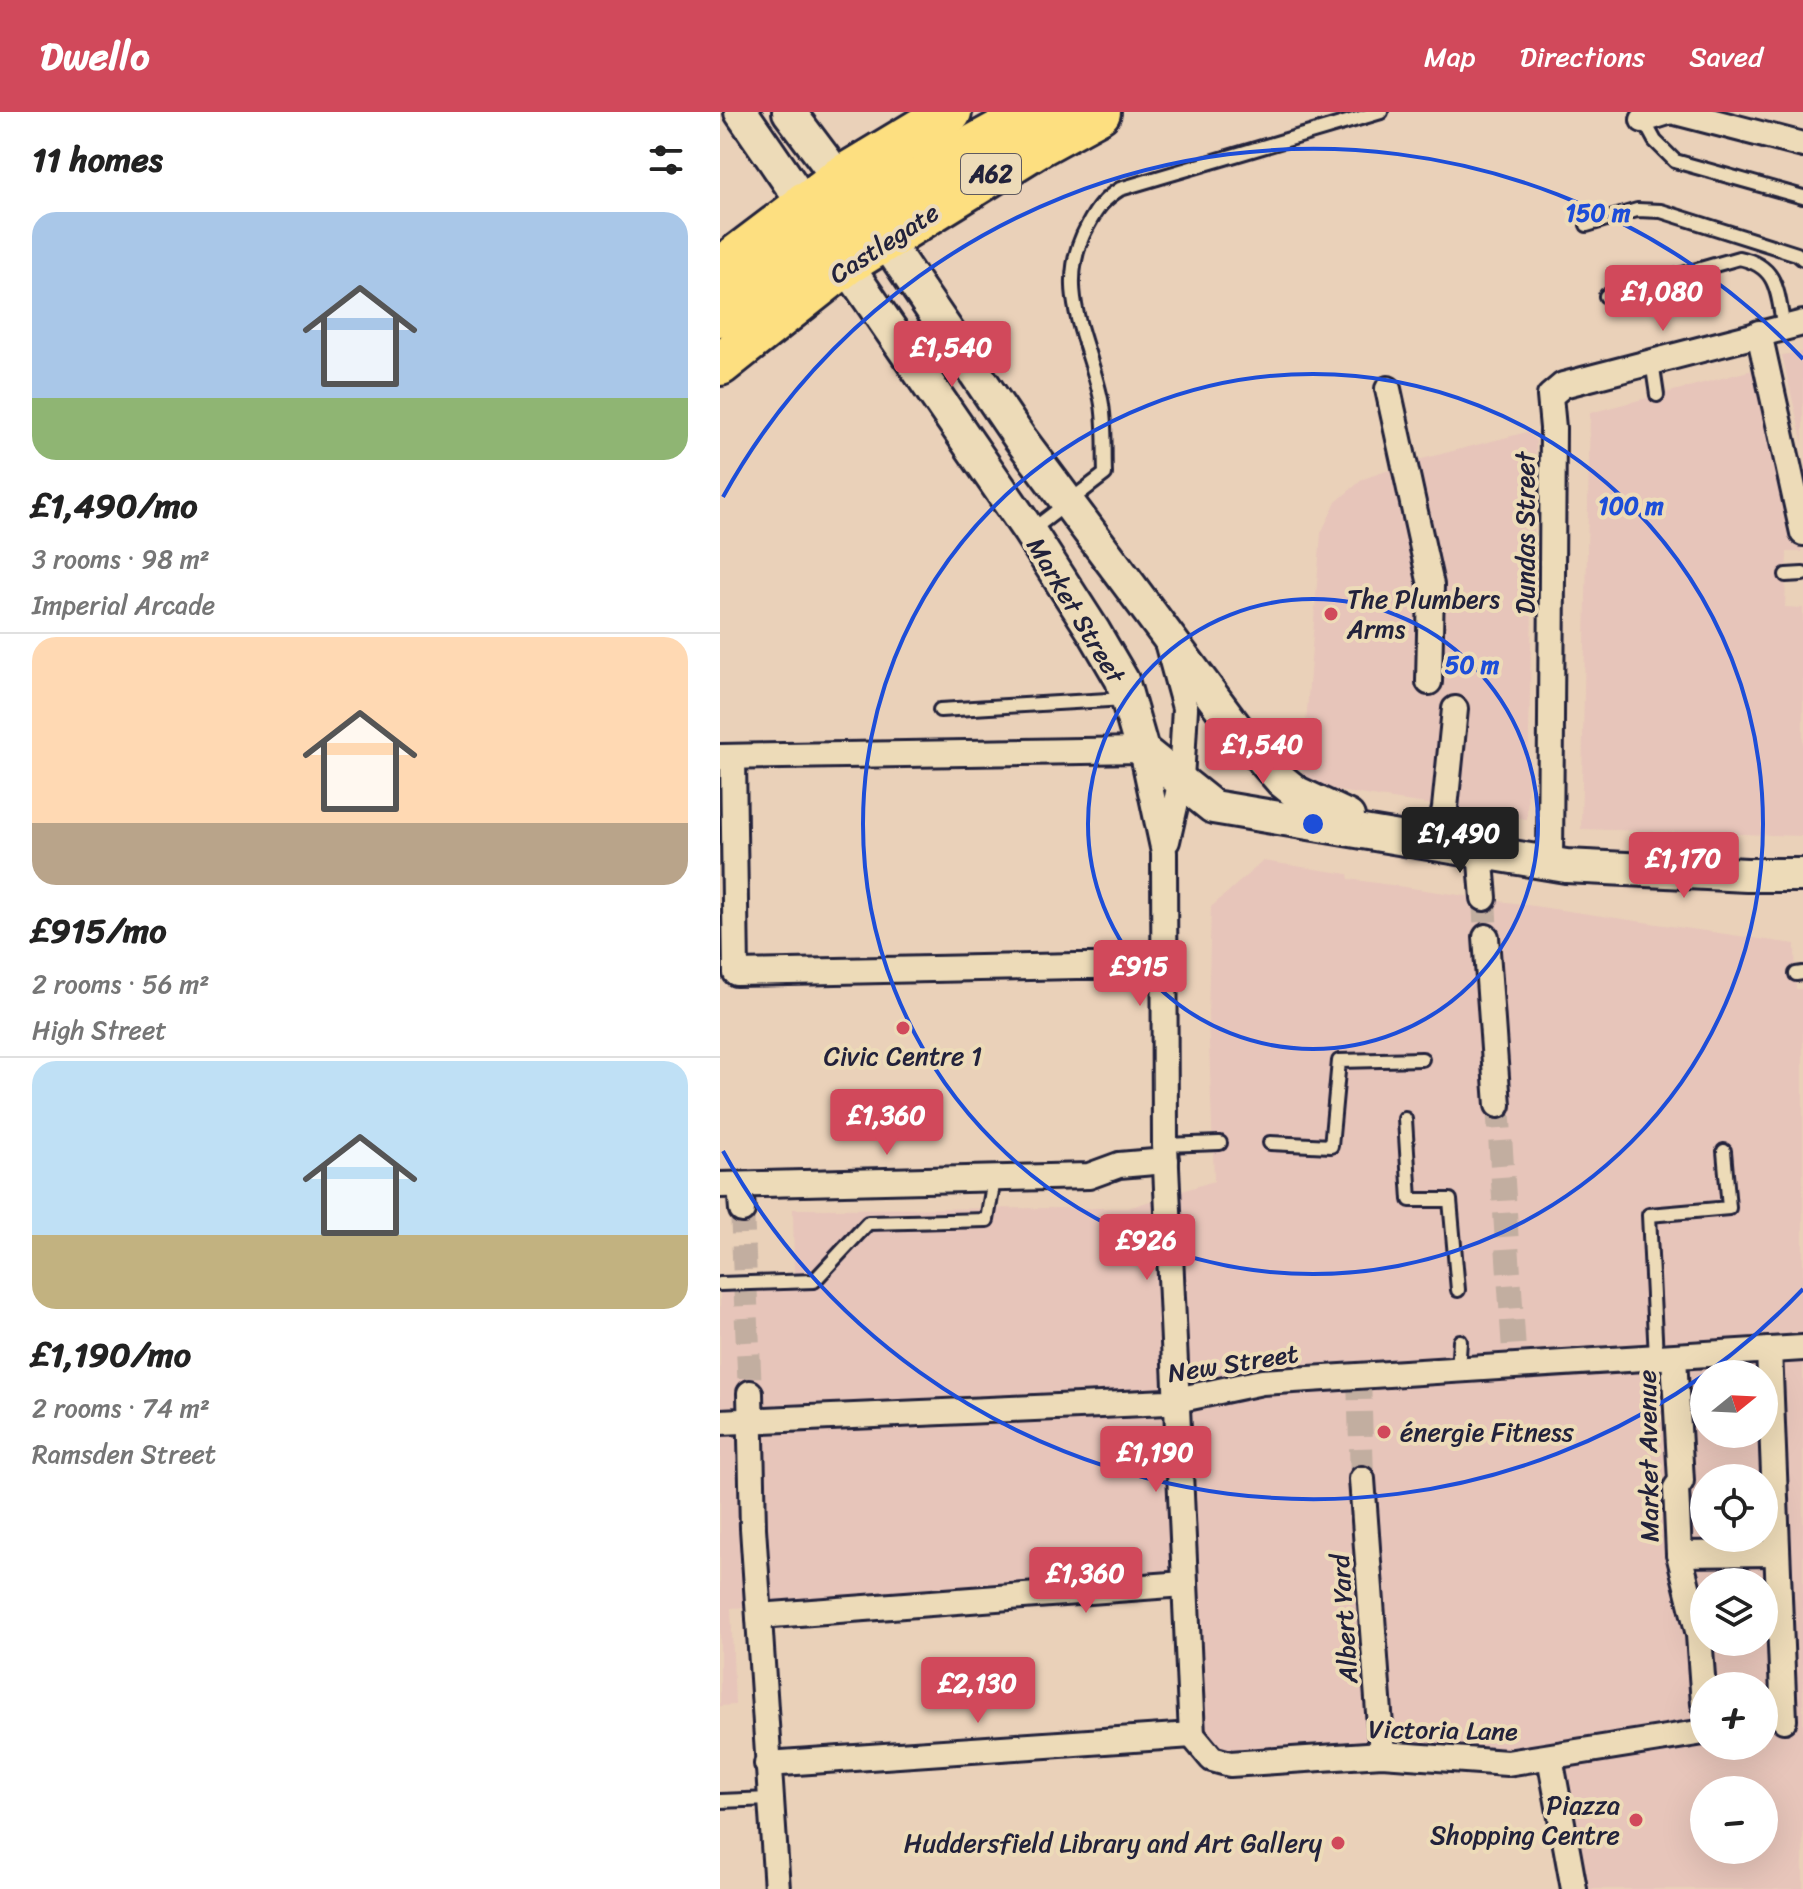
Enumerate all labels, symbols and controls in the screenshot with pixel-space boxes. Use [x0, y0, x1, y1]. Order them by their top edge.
text: Dwello [40, 23, 149, 90]
text: Map [1424, 32, 1476, 81]
text: Directions [1520, 32, 1645, 81]
text: Saved [1689, 32, 1763, 81]
text: 11 homes [32, 130, 163, 190]
icon: filters [644, 138, 688, 182]
road number: A62 [961, 154, 1021, 194]
street label: Castlegate [819, 190, 949, 296]
text: 150 m [1566, 192, 1631, 234]
icon: home [288, 264, 432, 408]
pin: £1,080 [1598, 265, 1728, 333]
text: £1,080 [1623, 268, 1703, 314]
pin: £1,540 [887, 321, 1017, 389]
text: £1,540 [912, 324, 992, 370]
street label: Dundas Street [1502, 450, 1548, 614]
text: £1,490/mo [32, 476, 198, 536]
text: 100 m [1598, 485, 1664, 527]
street label: Market Street [1014, 528, 1139, 693]
text: 3 rooms · 98 m² [32, 536, 210, 582]
place label: The Plumbers Arms [1346, 576, 1500, 652]
text: Imperial Arcade [32, 582, 215, 628]
marker: The Plumbers Arms [1322, 605, 1340, 623]
text: 50 m [1445, 644, 1500, 686]
icon: home [288, 689, 432, 833]
pin: £1,540 [1198, 718, 1328, 786]
text: £1,540 [1223, 721, 1303, 767]
pin: £1,490 [1395, 807, 1525, 875]
centre of rings [1299, 810, 1327, 838]
text: £1,490 [1420, 810, 1500, 856]
pin: £1,170 [1619, 832, 1749, 900]
text: £1,170 [1647, 835, 1721, 881]
text: £915/mo [32, 901, 167, 961]
pin: £915 [1093, 940, 1187, 1008]
text: £915 [1112, 943, 1168, 989]
text: 2 rooms · 56 m² [32, 961, 210, 1007]
text: High Street [32, 1007, 167, 1053]
marker: Civic Centre 1 [894, 1019, 912, 1037]
place label: Civic Centre 1 [824, 1033, 982, 1079]
pin: £1,360 [822, 1089, 952, 1157]
text: £1,360 [848, 1092, 926, 1138]
icon: home [288, 1113, 432, 1257]
pin: £926 [1100, 1214, 1194, 1282]
text: £926 [1117, 1217, 1177, 1263]
text: £1,190/mo [32, 1325, 191, 1385]
street label: New Street [1164, 1330, 1302, 1396]
north arrow [1690, 1360, 1778, 1448]
map controls [1690, 1360, 1778, 1864]
street label: Market Avenue [1623, 1369, 1673, 1543]
text: 2 rooms · 74 m² [32, 1385, 210, 1431]
place label: énergie Fitness [1400, 1409, 1575, 1455]
marker: énergie Fitness [1375, 1423, 1393, 1441]
pin: £1,190 [1091, 1426, 1221, 1494]
text: £1,190 [1118, 1429, 1194, 1475]
text: Ramsden Street [32, 1431, 216, 1477]
button: locate [1690, 1464, 1778, 1552]
pin: £1,360 [1021, 1547, 1151, 1615]
text: £1,360 [1047, 1550, 1125, 1596]
street label: Albert Yard [1316, 1551, 1372, 1686]
button: layers [1690, 1568, 1778, 1656]
pin: £2,130 [913, 1657, 1043, 1725]
text: £2,130 [939, 1660, 1017, 1706]
button: + [1690, 1672, 1778, 1760]
street label: Victoria Lane [1368, 1706, 1519, 1754]
button: − [1690, 1776, 1778, 1864]
place label: Piazza Shopping Centre [1430, 1782, 1620, 1858]
marker: Piazza Shopping Centre [1627, 1811, 1645, 1829]
place label: Huddersfield Library and Art Gallery [904, 1820, 1323, 1866]
marker: Huddersfield Library and Art Gallery [1329, 1834, 1347, 1852]

